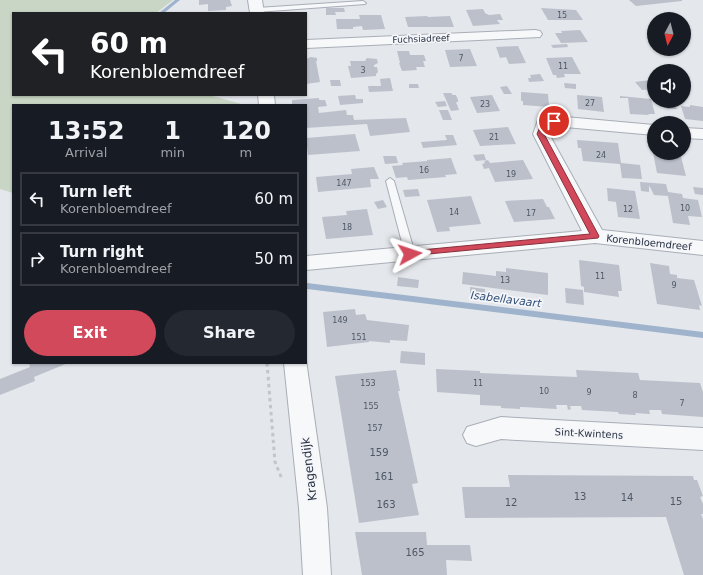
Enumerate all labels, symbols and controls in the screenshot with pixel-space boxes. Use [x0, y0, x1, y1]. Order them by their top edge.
house number: 15 [557, 11, 567, 20]
north arrow [647, 12, 691, 56]
map controls [647, 12, 691, 160]
text: 60 m [90, 27, 168, 60]
icon: left [24, 28, 76, 80]
street label: Fuchsiadreef [392, 33, 451, 45]
house number: 7 [458, 54, 464, 63]
text: Korenbloemdreef [90, 61, 244, 82]
house number: 11 [558, 62, 568, 71]
button: sound [647, 64, 691, 108]
house number: 3 [360, 66, 366, 75]
house number: 27 [585, 99, 595, 108]
house number: 23 [480, 100, 490, 109]
pin [537, 104, 571, 138]
icon: arrive [543, 110, 565, 132]
button: search [647, 116, 691, 160]
text: 13:52 [48, 117, 124, 145]
text: 1 [164, 117, 181, 145]
text: 120 [221, 117, 271, 145]
house number: 21 [489, 133, 499, 142]
text: Arrival [65, 145, 107, 160]
text: min [160, 145, 185, 160]
text: m [240, 145, 252, 160]
house number: 24 [596, 151, 606, 160]
house number: 16 [419, 166, 429, 175]
house number: 19 [506, 170, 516, 179]
house number: 147 [336, 179, 352, 188]
text: Turn left [60, 183, 132, 201]
icon: left [26, 188, 48, 210]
text: 60 m [255, 190, 293, 208]
text: Korenbloemdreef [60, 201, 172, 216]
house number: 10 [680, 204, 690, 213]
house number: 12 [623, 205, 633, 214]
house number: 14 [449, 208, 459, 217]
house number: 17 [526, 209, 536, 218]
house number: 18 [342, 223, 352, 232]
position arrow [389, 233, 431, 275]
street label: Korenbloemdreef [606, 233, 693, 252]
text: Turn right [60, 243, 144, 261]
icon: right [26, 248, 48, 270]
text: 50 m [255, 250, 293, 268]
text: Korenbloemdreef [60, 261, 172, 276]
house number: 11 [595, 272, 605, 281]
house number: 13 [500, 276, 510, 285]
house number: 9 [671, 281, 677, 290]
water label: Isabellavaart [470, 289, 543, 310]
button: Exit [24, 310, 156, 356]
button: Share [164, 310, 295, 356]
house number: 149 [332, 316, 348, 325]
house number: 151 [351, 333, 367, 342]
house number: 153 [360, 379, 376, 388]
house number: 11 [473, 379, 483, 388]
house number: 10 [539, 387, 549, 396]
house number: 9 [586, 388, 592, 397]
house number: 8 [632, 391, 638, 400]
house number: 7 [679, 399, 685, 408]
house number: 155 [363, 402, 379, 411]
house number: 157 [367, 424, 383, 433]
street label: Sint-Kwintens [554, 426, 623, 441]
street label: Kragendijk [298, 436, 320, 502]
house number: 159 [369, 447, 389, 458]
house number: 161 [374, 471, 394, 482]
house number: 13 [574, 491, 586, 502]
house number: 14 [621, 492, 633, 503]
house number: 15 [670, 496, 682, 507]
house number: 12 [505, 497, 517, 508]
house number: 163 [376, 499, 396, 510]
house number: 165 [405, 547, 425, 558]

